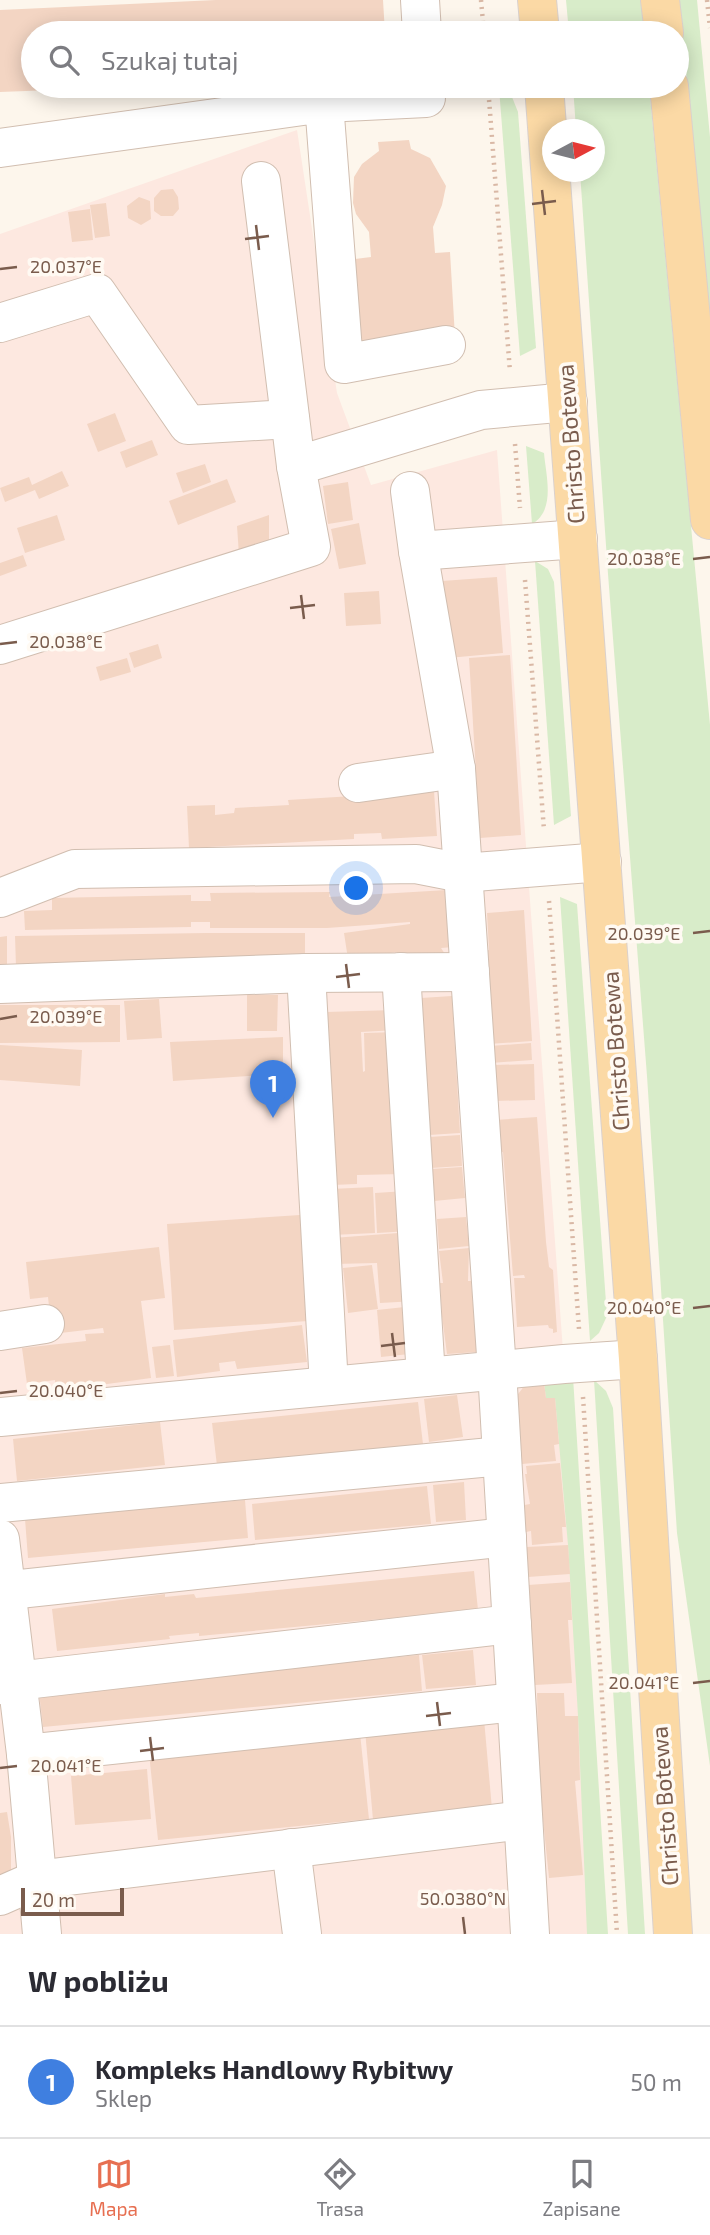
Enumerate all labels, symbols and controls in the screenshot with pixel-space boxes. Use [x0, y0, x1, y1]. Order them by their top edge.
search box [21, 21, 689, 98]
icon: search [45, 41, 83, 79]
text: Szukaj tutaj [101, 44, 238, 75]
north arrow [542, 119, 605, 182]
text: 20.037°E [30, 255, 102, 277]
street label: Christo Botewa [550, 363, 590, 525]
text: 20.038°E [607, 547, 681, 569]
text: 20.038°E [29, 630, 103, 652]
your location [339, 871, 373, 905]
text: 20.039°E [608, 922, 680, 944]
street label: Christo Botewa [595, 970, 635, 1132]
text: 20.039°E [30, 1005, 102, 1027]
pin: 1 [250, 1060, 296, 1118]
text: 20.040°E [607, 1296, 681, 1318]
text: 20.040°E [29, 1379, 103, 1401]
text: 20.041°E [609, 1671, 679, 1693]
street label: Christo Botewa [644, 1725, 684, 1887]
text: 20.041°E [31, 1754, 101, 1776]
scale bar [21, 1885, 124, 1917]
text: 50.0380°N [420, 1887, 506, 1909]
text: 20 m [32, 1888, 75, 1911]
text: W pobliżu [28, 1962, 169, 1998]
text: Kompleks Handlowy Rybitwy [95, 2053, 453, 2084]
text: 1 [46, 2068, 56, 2096]
text: 50 m [631, 2068, 682, 2096]
text: Sklep [95, 2084, 152, 2112]
tab: Mapa [89, 2155, 138, 2220]
tab: Trasa [316, 2155, 364, 2220]
tab: Zapisane [542, 2155, 621, 2220]

